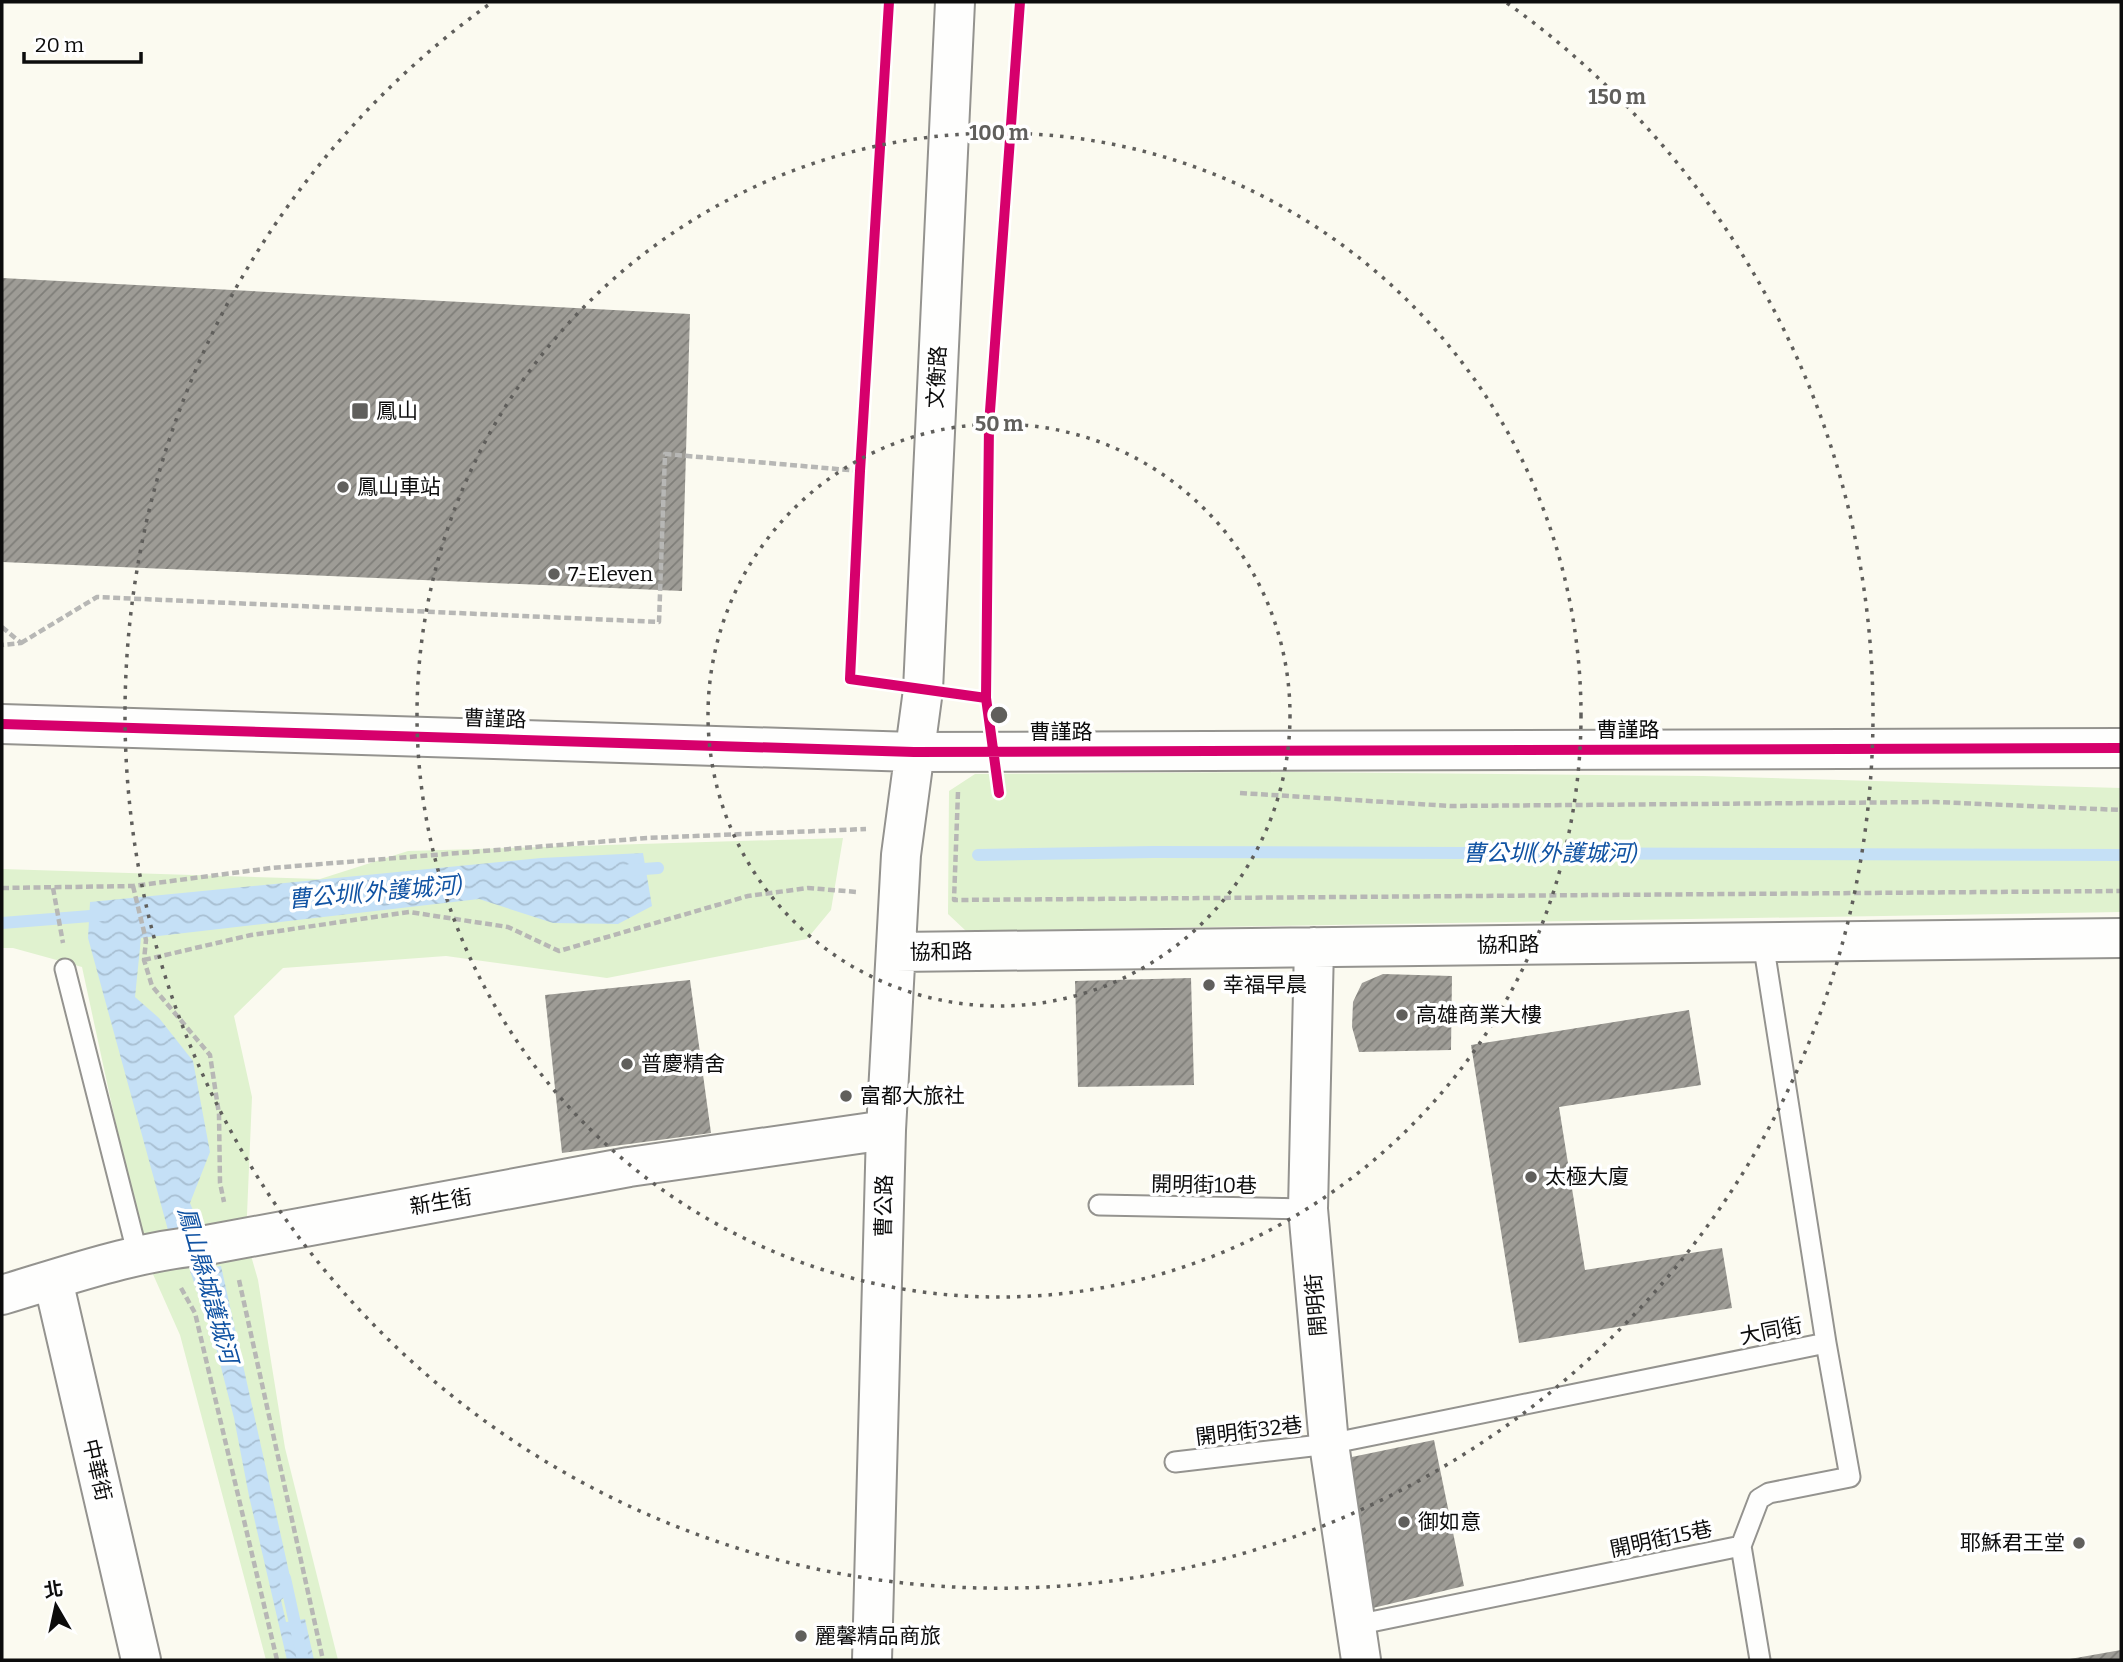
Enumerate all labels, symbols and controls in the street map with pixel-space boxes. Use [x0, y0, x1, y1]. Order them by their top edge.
scale bar [24, 21, 142, 65]
text: 20 m [35, 32, 84, 58]
text: 150 m [1588, 84, 1646, 110]
text: 100 m [969, 120, 1029, 146]
street label: 文衡路 [922, 345, 952, 409]
place label: 鳳山 [376, 398, 418, 424]
marker: 鳳山 [350, 401, 370, 421]
text: 50 m [975, 411, 1023, 437]
place label: 鳳山車站 [357, 474, 441, 500]
marker: 鳳山車站 [335, 479, 351, 495]
place label: 7-Eleven [568, 561, 653, 587]
marker: 7-Eleven [546, 566, 562, 582]
centre of rings [987, 703, 1011, 727]
street label: 曹謹路 [463, 705, 527, 733]
street label: 曹謹路 [1597, 717, 1660, 743]
street label: 曹謹路 [1030, 719, 1093, 745]
water label: 曹公圳(外護城河) [1463, 839, 1637, 867]
water label: 曹公圳(外護城河) [287, 870, 463, 914]
street label: 協和路 [1476, 931, 1540, 959]
street label: 協和路 [909, 938, 973, 966]
place label: 幸福早晨 [1223, 972, 1307, 998]
marker: 幸福早晨 [1201, 977, 1217, 993]
place label: 高雄商業大樓 [1416, 1002, 1542, 1028]
marker: 高雄商業大樓 [1394, 1007, 1410, 1023]
place label: 普慶精舍 [641, 1051, 725, 1077]
marker: 普慶精舍 [619, 1056, 635, 1072]
place label: 富都大旅社 [860, 1083, 965, 1109]
marker: 富都大旅社 [838, 1088, 854, 1104]
place label: 太極大廈 [1545, 1164, 1629, 1190]
marker: 太極大廈 [1523, 1169, 1539, 1185]
street label: 開明街10巷 [1151, 1171, 1257, 1199]
street label: 曹公路 [870, 1174, 898, 1238]
street label: 新生街 [408, 1184, 474, 1220]
water label: 鳳山縣城護城河 [172, 1204, 245, 1370]
street label: 開明街 [1300, 1272, 1332, 1338]
street label: 大同街 [1738, 1312, 1804, 1350]
street label: 開明街32巷 [1194, 1412, 1304, 1450]
street label: 中華街 [77, 1436, 117, 1504]
place label: 御如意 [1418, 1509, 1481, 1535]
marker: 御如意 [1396, 1514, 1412, 1530]
street label: 開明街15巷 [1608, 1515, 1714, 1563]
place label: 耶穌君王堂 [1960, 1530, 2065, 1556]
marker: 耶穌君王堂 [2071, 1535, 2087, 1551]
north arrow [21, 1571, 91, 1641]
text: 北 [42, 1577, 65, 1603]
place label: 麗馨精品商旅 [815, 1623, 941, 1649]
marker: 麗馨精品商旅 [793, 1628, 809, 1644]

